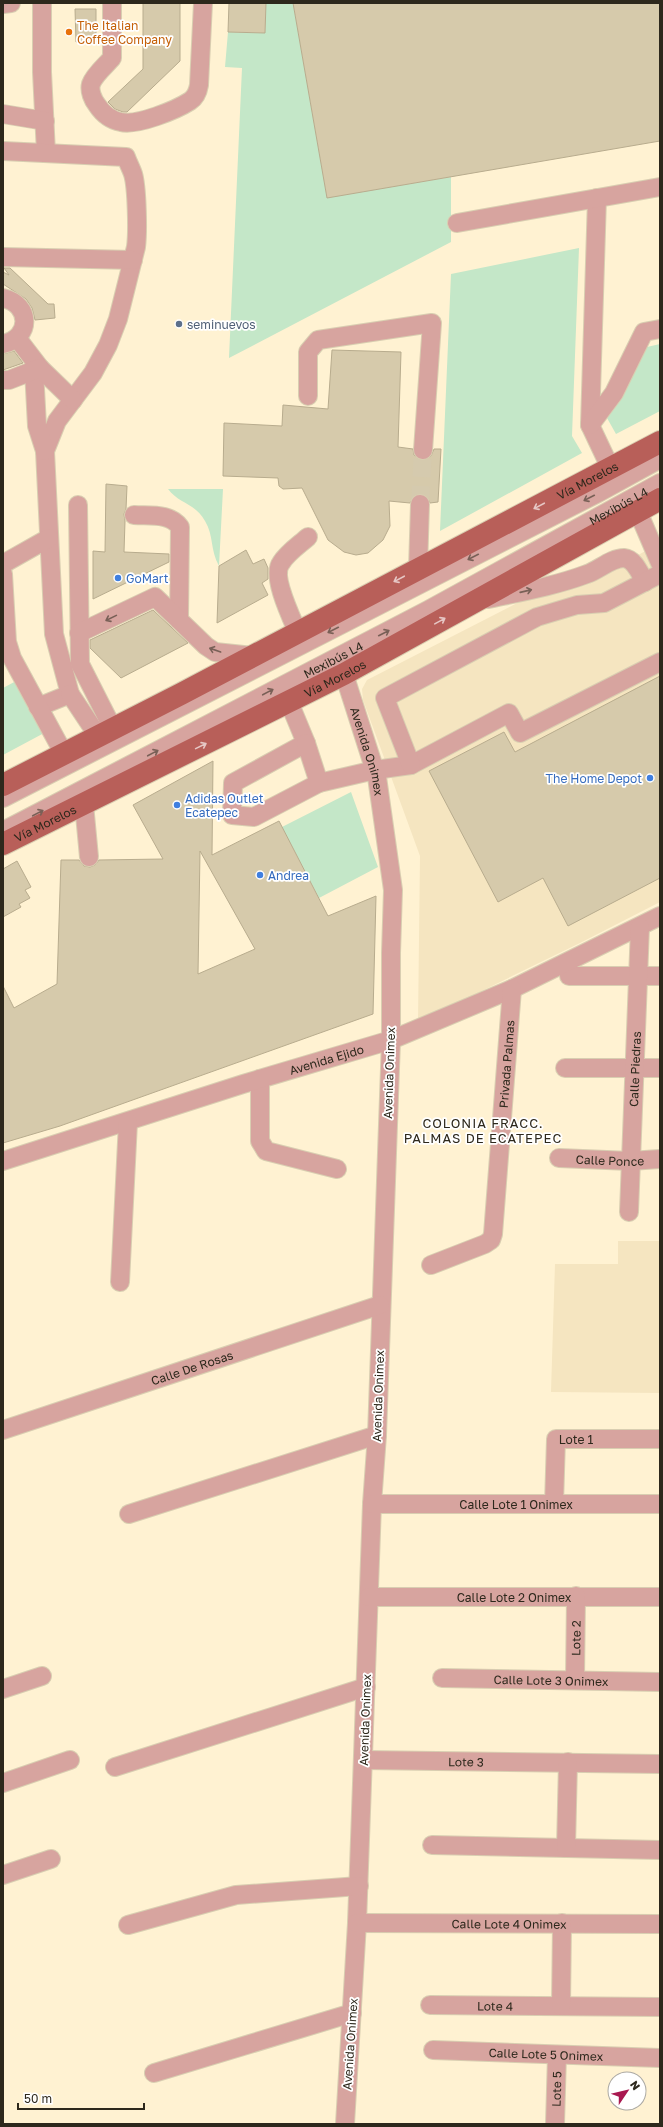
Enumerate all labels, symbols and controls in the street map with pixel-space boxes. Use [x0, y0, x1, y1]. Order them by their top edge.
place label: The Italian Coffee Company [77, 18, 172, 47]
marker: The Italian Coffee Company [64, 27, 74, 37]
place label: seminuevos [187, 317, 256, 332]
marker: seminuevos [174, 319, 184, 329]
street label: Vía Morelos [554, 458, 621, 503]
street label: Mexibús L4 [586, 484, 650, 528]
one-way arrow [583, 495, 595, 502]
one-way arrow [533, 502, 545, 510]
one-way arrow [467, 554, 479, 562]
place label: GoMart [126, 571, 169, 586]
marker: GoMart [113, 573, 123, 583]
one-way arrow [393, 576, 405, 584]
one-way arrow [519, 586, 532, 594]
one-way arrow [105, 615, 117, 622]
one-way arrow [434, 617, 446, 624]
one-way arrow [327, 626, 339, 634]
one-way arrow [377, 629, 389, 636]
street label: Mexibús L4 [301, 638, 365, 681]
one-way arrow [209, 646, 222, 653]
street label: Vía Morelos [302, 656, 368, 700]
one-way arrow [262, 688, 274, 696]
street label: Avenida Onimex [348, 705, 387, 797]
one-way arrow [195, 741, 207, 749]
one-way arrow [147, 748, 159, 756]
place label: The Home Depot [546, 771, 642, 786]
marker: The Home Depot [645, 773, 655, 783]
place label: Adidas Outlet Ecatepec [185, 791, 264, 820]
marker: Adidas Outlet Ecatepec [172, 800, 182, 810]
street label: Vía Morelos [12, 801, 79, 845]
one-way arrow [31, 809, 43, 816]
place label: Andrea [268, 868, 309, 883]
marker: Andrea [255, 870, 265, 880]
street label: Privada Palmas [495, 1019, 517, 1109]
street label: Avenida Onimex [380, 1026, 398, 1119]
street label: Calle Piedras [626, 1031, 643, 1107]
street label: Avenida Ejido [287, 1041, 365, 1077]
district label: COLONIA FRACC. PALMAS DE ECATEPEC [404, 1115, 562, 1146]
street label: Calle Ponce [575, 1151, 645, 1169]
street label: Calle De Rosas [149, 1347, 235, 1388]
street label: Avenida Onimex [369, 1349, 387, 1442]
street label: Lote 1 [559, 1432, 593, 1447]
street label: Calle Lote 1 Onimex [459, 1497, 573, 1512]
street label: Calle Lote 2 Onimex [457, 1590, 572, 1605]
street label: Lote 2 [568, 1620, 583, 1656]
street label: Calle Lote 3 Onimex [493, 1671, 609, 1689]
street label: Avenida Onimex [356, 1673, 374, 1766]
street label: Lote 3 [448, 1754, 484, 1769]
street label: Calle Lote 4 Onimex [451, 1916, 567, 1931]
street label: Avenida Onimex [339, 1997, 361, 2090]
street label: Lote 4 [477, 1998, 513, 2013]
street label: Calle Lote 5 Onimex [488, 2044, 604, 2064]
street label: Lote 5 [548, 2071, 564, 2107]
north arrow [607, 2071, 647, 2111]
text: N [628, 2078, 643, 2092]
scale bar [18, 2085, 144, 2111]
text: 50 m [24, 2091, 52, 2106]

